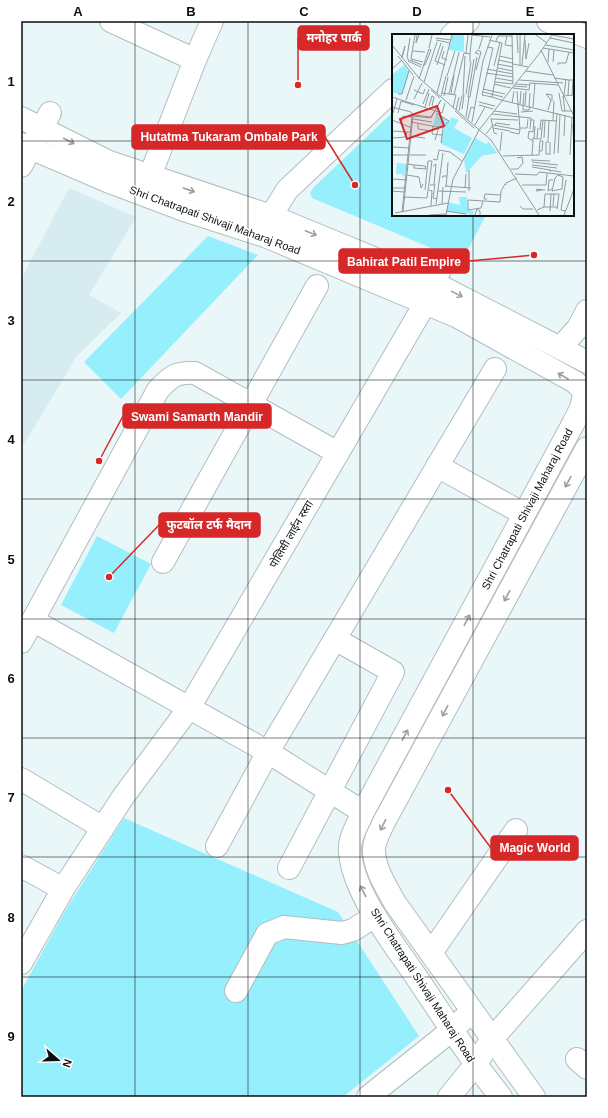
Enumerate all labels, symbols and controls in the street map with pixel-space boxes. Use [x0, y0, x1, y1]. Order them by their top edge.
text: A [73, 4, 83, 19]
text: B [186, 4, 196, 19]
text: C [299, 4, 309, 19]
text: D [412, 4, 422, 19]
text: E [526, 4, 535, 19]
callout: मनोहर पार्क [298, 26, 369, 50]
text: मनोहर पार्क [306, 30, 363, 45]
inset map [392, 34, 574, 216]
text: 1 [7, 74, 15, 89]
callout: Hutatma Tukaram Ombale Park [132, 125, 325, 149]
text: Hutatma Tukaram Ombale Park [140, 130, 318, 144]
one-way arrow [62, 138, 74, 145]
street label: Shri Chatrapati Shivaji Maharaj Road [128, 183, 302, 257]
one-way arrow [183, 186, 195, 194]
text: 2 [7, 194, 15, 209]
one-way arrow [305, 229, 317, 237]
callout: Bahirat Patil Empire [339, 249, 469, 273]
text: Bahirat Patil Empire [347, 255, 461, 269]
one-way arrow [451, 291, 463, 298]
text: 3 [7, 313, 15, 328]
one-way arrow [557, 371, 569, 379]
callout: Swami Samarth Mandir [123, 404, 271, 428]
text: Swami Samarth Mandir [131, 410, 263, 424]
street label: Shri Chatrapati Shivaji Maharaj Road [479, 426, 575, 592]
text: 4 [7, 432, 15, 447]
one-way arrow [564, 476, 572, 488]
street label: पोलिसी लाईन रस्ता [267, 498, 315, 570]
callout: फुटबॉल टर्फ मैदान [159, 513, 260, 537]
text: फुटबॉल टर्फ मैदान [167, 517, 252, 534]
text: 5 [7, 552, 15, 567]
one-way arrow [502, 590, 510, 602]
one-way arrow [464, 614, 471, 626]
text: 6 [7, 671, 15, 686]
one-way arrow [440, 704, 448, 716]
one-way arrow [402, 729, 410, 741]
text: 7 [7, 790, 15, 805]
one-way arrow [379, 819, 386, 831]
callout: Magic World [491, 836, 578, 860]
text: Magic World [499, 841, 571, 855]
one-way arrow [358, 885, 366, 897]
street label: Shri Chatrapati Shivaji Maharaj Road [369, 906, 477, 1064]
text: 8 [7, 910, 15, 925]
text: 9 [7, 1029, 15, 1044]
north arrow [38, 1040, 78, 1080]
text: N [60, 1058, 74, 1069]

